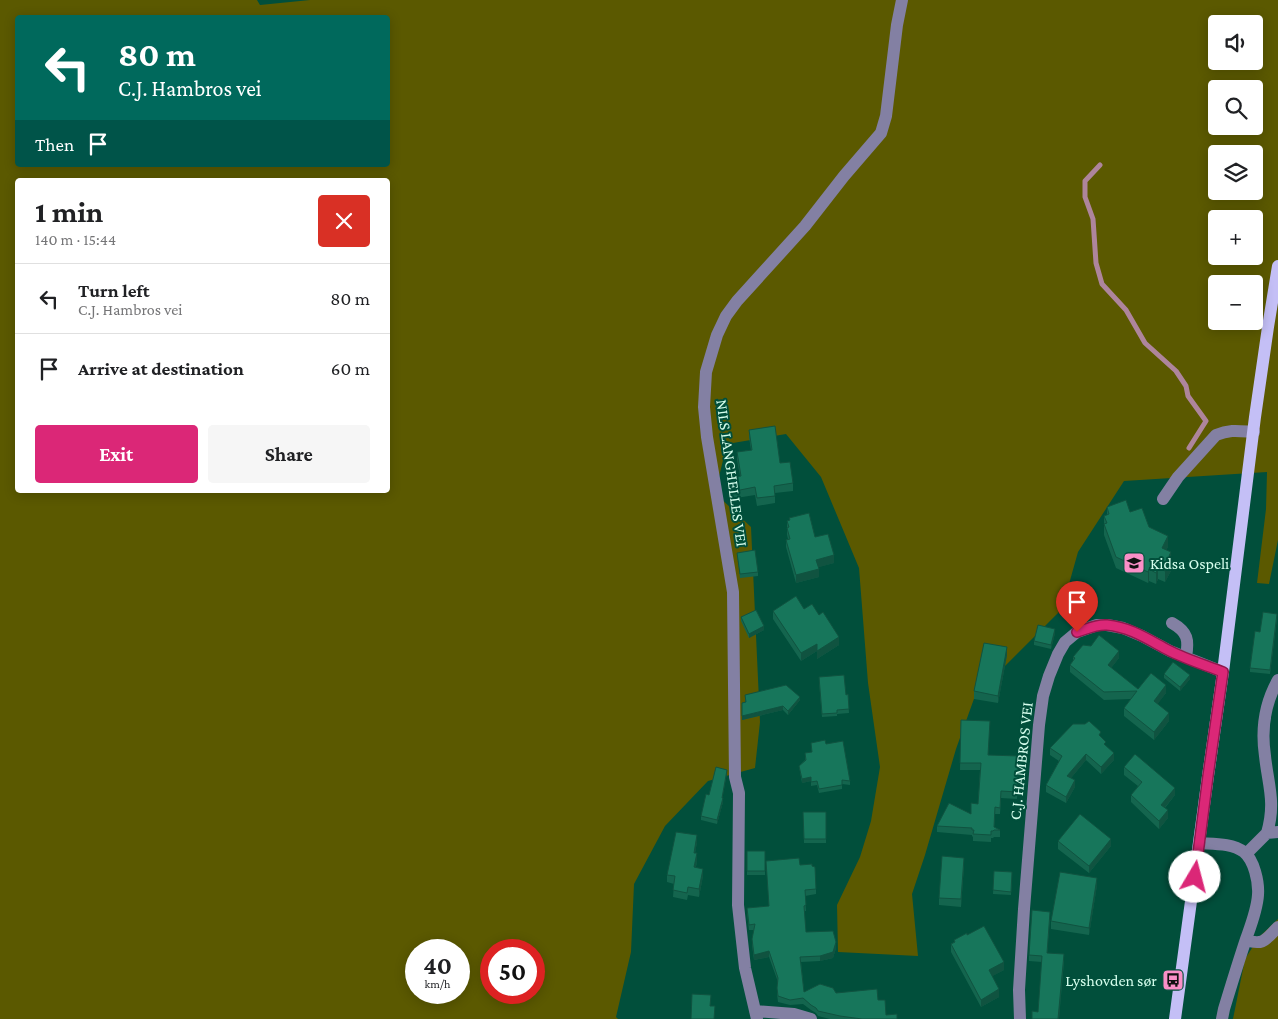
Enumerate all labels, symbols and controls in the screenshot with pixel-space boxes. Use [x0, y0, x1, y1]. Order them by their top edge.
map controls [1208, 15, 1263, 330]
button: sound [1208, 15, 1263, 70]
icon: left [35, 35, 100, 100]
text: 80 m [118, 35, 196, 74]
text: C.J. Hambros vei [118, 76, 262, 101]
button: search [1208, 80, 1263, 135]
icon: arrive [84, 130, 112, 158]
text: Then [35, 134, 74, 155]
button: layers [1208, 145, 1263, 200]
text: 1 min [35, 195, 103, 228]
button: close [318, 195, 370, 247]
button: + [1208, 210, 1263, 265]
text: 140 m · 15:44 [35, 231, 116, 248]
button: − [1208, 275, 1263, 330]
text: Turn left [78, 280, 150, 301]
icon: left [35, 285, 63, 313]
text: 80 m [330, 288, 370, 309]
text: C.J. Hambros vei [78, 301, 182, 318]
icon: arrive [35, 355, 63, 383]
text: Arrive at destination [78, 358, 244, 379]
text: 60 m [331, 358, 370, 379]
street label: NILS LANGHELLES VEI [713, 398, 751, 548]
button: Exit [35, 425, 198, 483]
button: Share [208, 425, 370, 483]
school or university icon: Kidsa Ospeli [1122, 551, 1146, 575]
place label: Kidsa Ospeli [1150, 555, 1229, 573]
pin [1056, 581, 1098, 632]
icon: arrive [1063, 588, 1091, 616]
street label: C.J. HAMBROS VEI [1006, 701, 1037, 821]
position arrow [1168, 850, 1220, 902]
speed limit sign: 50 [480, 939, 545, 1004]
text: 40 [423, 952, 452, 979]
bus stop icon: Lyshovden sør [1161, 968, 1185, 992]
place label: Lyshovden sør [1065, 972, 1157, 990]
text: km/h [425, 977, 450, 991]

